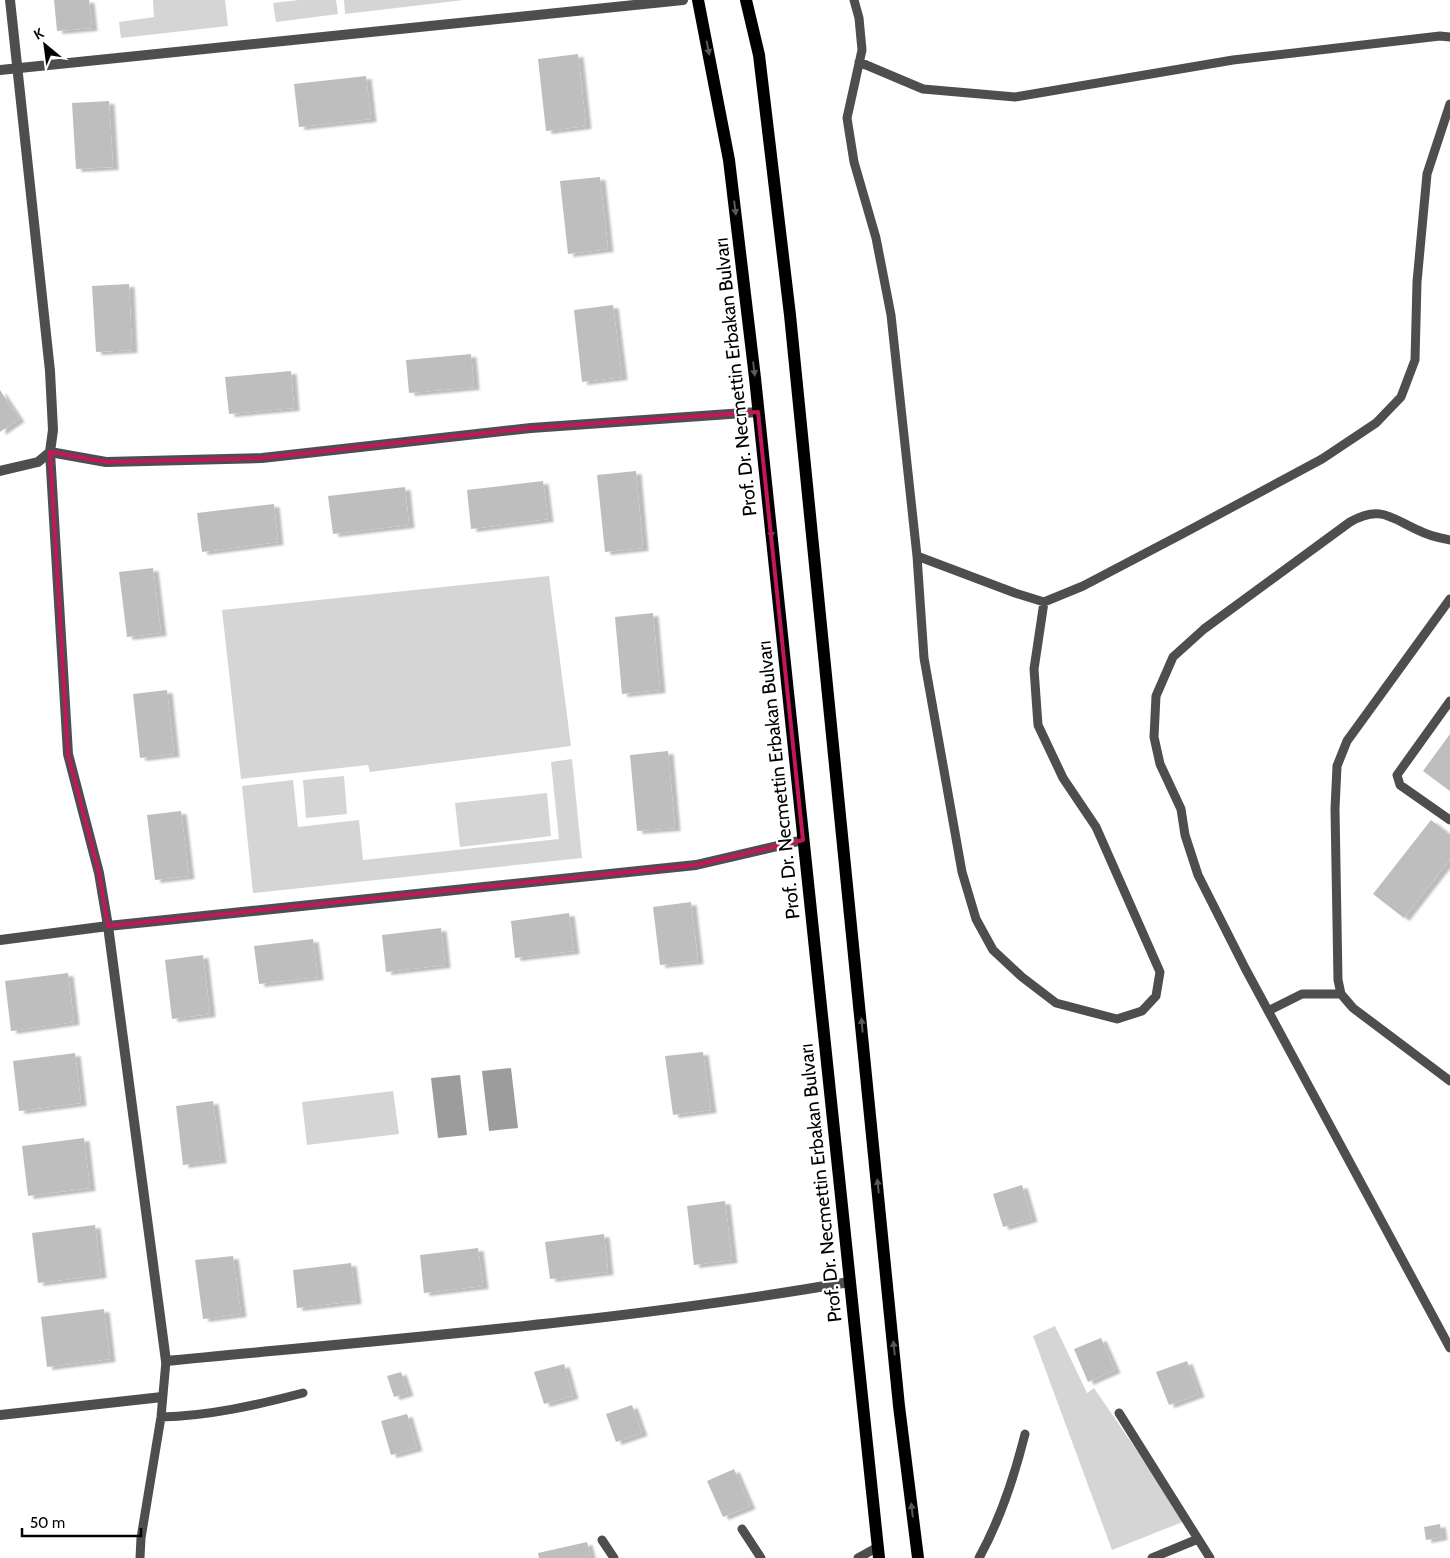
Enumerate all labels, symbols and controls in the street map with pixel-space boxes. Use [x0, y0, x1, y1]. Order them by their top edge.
north arrow [20, 20, 70, 70]
text: K [30, 24, 47, 44]
one-way arrow [704, 40, 712, 55]
one-way arrow [731, 200, 739, 216]
street label: Prof. Dr. Necmettin Erbakan Bulvarı [709, 236, 762, 517]
one-way arrow [750, 362, 758, 378]
one-way arrow [767, 523, 775, 539]
street label: Prof. Dr. Necmettin Erbakan Bulvarı [752, 639, 805, 920]
one-way arrow [858, 1016, 866, 1032]
street label: Prof. Dr. Necmettin Erbakan Bulvarı [794, 1042, 847, 1323]
one-way arrow [873, 1178, 881, 1194]
one-way arrow [889, 1340, 897, 1356]
one-way arrow [908, 1501, 916, 1517]
scale bar [22, 1506, 141, 1538]
text: 50 m [30, 1514, 65, 1532]

